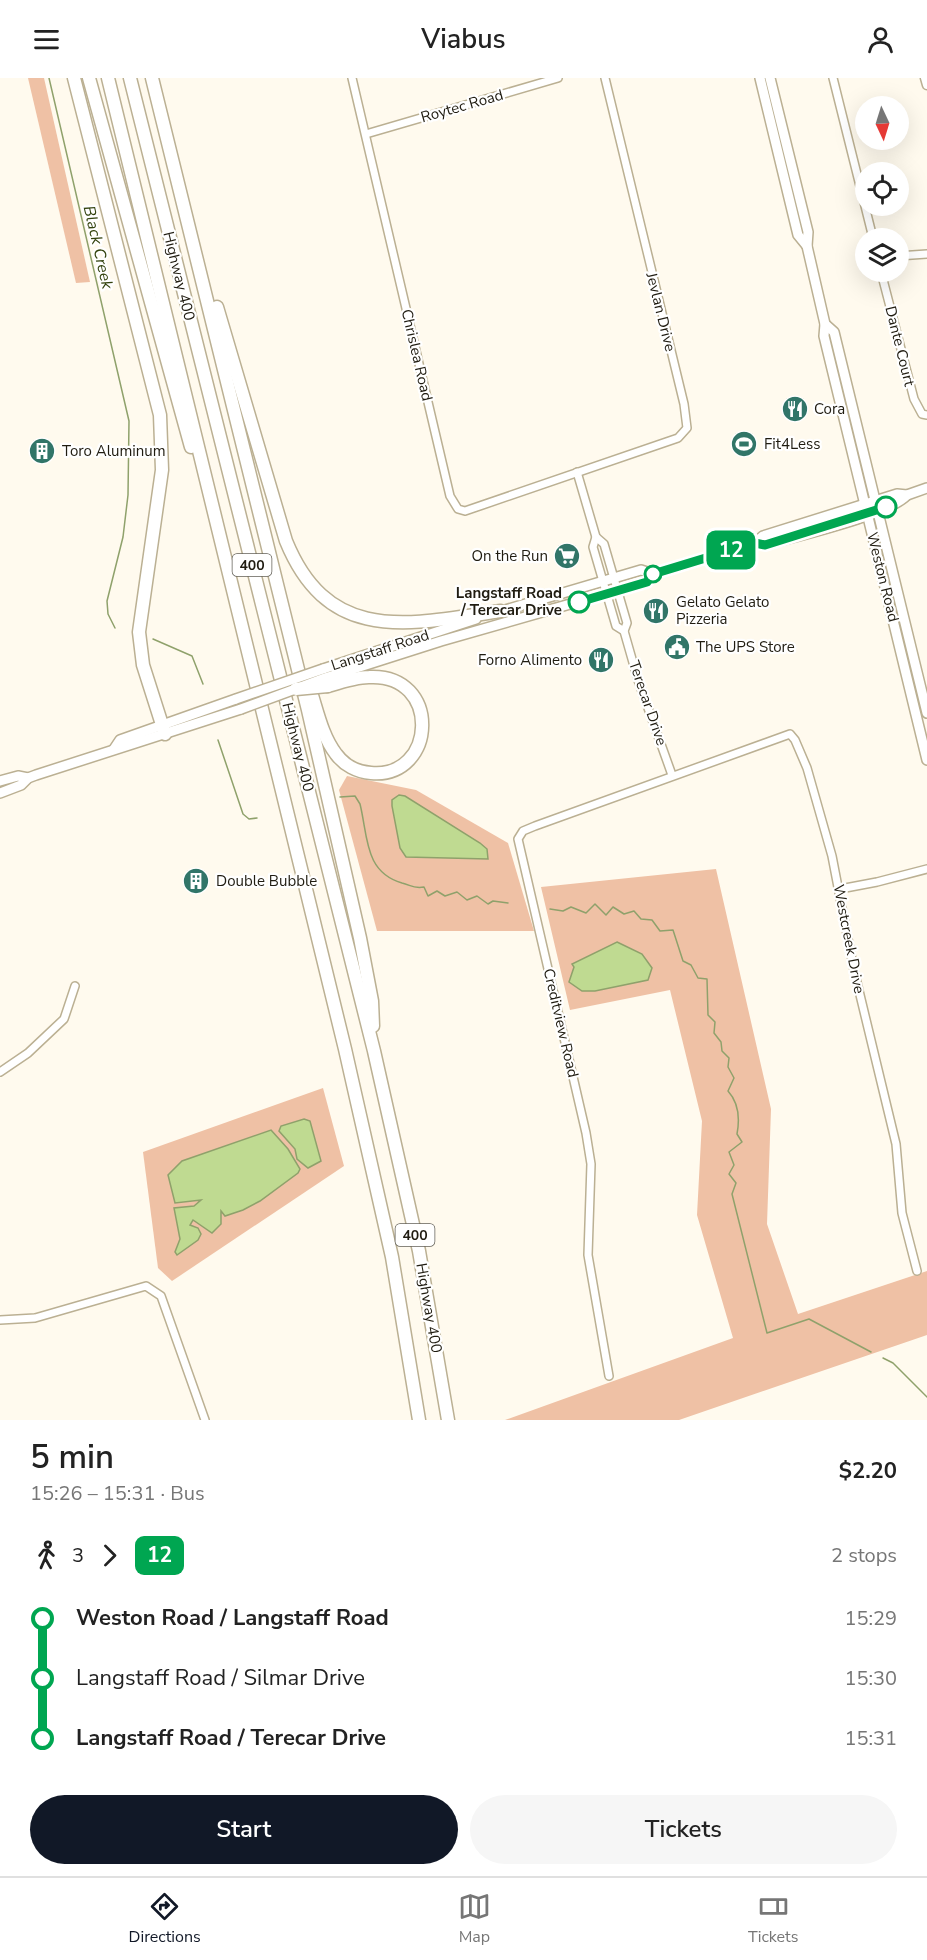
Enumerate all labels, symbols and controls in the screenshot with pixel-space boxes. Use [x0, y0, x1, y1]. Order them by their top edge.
text: Viabus [421, 21, 506, 58]
icon: menu [30, 23, 63, 56]
icon: person [864, 23, 897, 56]
street label: Roytec Road [418, 85, 506, 127]
north arrow [855, 96, 909, 150]
map controls [855, 96, 909, 282]
button: locate [855, 162, 909, 216]
water label: Black Creek [78, 203, 119, 292]
button: layers [855, 228, 909, 282]
street label: Highway 400 [158, 229, 200, 323]
street label: Jevlan Drive [641, 269, 680, 354]
street label: Dante Court [880, 304, 920, 389]
street label: Chrislea Road [397, 307, 437, 403]
restaurant icon: Cora [780, 394, 810, 424]
place label: Cora [814, 399, 845, 419]
sports icon: Fit4Less [729, 429, 759, 459]
place label: Fit4Less [764, 434, 820, 454]
building icon: Toro Aluminum [27, 436, 57, 466]
place label: Toro Aluminum [62, 441, 166, 461]
unlabelled marker [875, 496, 897, 518]
line badge: 12 [704, 530, 758, 570]
street label: Weston Road [862, 530, 904, 624]
text: 12 [718, 536, 744, 564]
supermarket icon: On the Run [552, 541, 582, 571]
place label: On the Run [472, 546, 548, 566]
road number: 400 [232, 554, 272, 576]
unlabelled marker [644, 565, 662, 583]
place label: Langstaff Road / Terecar Drive [456, 583, 562, 620]
marker: Langstaff Road / Terecar Drive [568, 591, 590, 613]
place label: Gelato Gelato Pizzeria [676, 592, 769, 629]
restaurant icon: Gelato Gelato Pizzeria [641, 596, 671, 626]
street label: Langstaff Road [328, 625, 432, 675]
public building icon: The UPS Store [662, 632, 692, 662]
place label: The UPS Store [696, 637, 795, 657]
restaurant icon: Forno Alimento [586, 645, 616, 675]
place label: Forno Alimento [478, 650, 582, 670]
street label: Terecar Drive [624, 658, 672, 748]
street label: Highway 400 [277, 700, 319, 794]
building icon: Double Bubble [181, 866, 211, 896]
place label: Double Bubble [216, 871, 317, 891]
street label: Westcreek Drive [829, 883, 869, 995]
street label: Creditview Road [539, 966, 583, 1080]
road number: 400 [396, 1224, 434, 1246]
street label: Highway 400 [411, 1261, 447, 1355]
text: 5 min [30, 1435, 114, 1480]
text: $2.20 [839, 1456, 897, 1486]
text: 15:26 – 15:31 · Bus [30, 1480, 205, 1507]
icon: walk [30, 1539, 63, 1572]
icon: forward [93, 1539, 126, 1572]
text: 12 [147, 1541, 172, 1569]
text: 3 [72, 1542, 84, 1569]
text: 2 stops [831, 1542, 897, 1569]
text: Weston Road / Langstaff Road [76, 1603, 389, 1633]
text: 15:29 [844, 1605, 897, 1632]
text: Langstaff Road / Silmar Drive [76, 1663, 365, 1693]
text: 15:30 [844, 1665, 897, 1692]
text: Langstaff Road / Terecar Drive [76, 1723, 386, 1753]
text: 15:31 [844, 1725, 897, 1752]
button: Start [30, 1795, 458, 1864]
button: Tickets [470, 1795, 897, 1864]
tab: Directions [129, 1890, 201, 1948]
tab: Map [458, 1890, 491, 1948]
tab: Tickets [748, 1890, 798, 1948]

